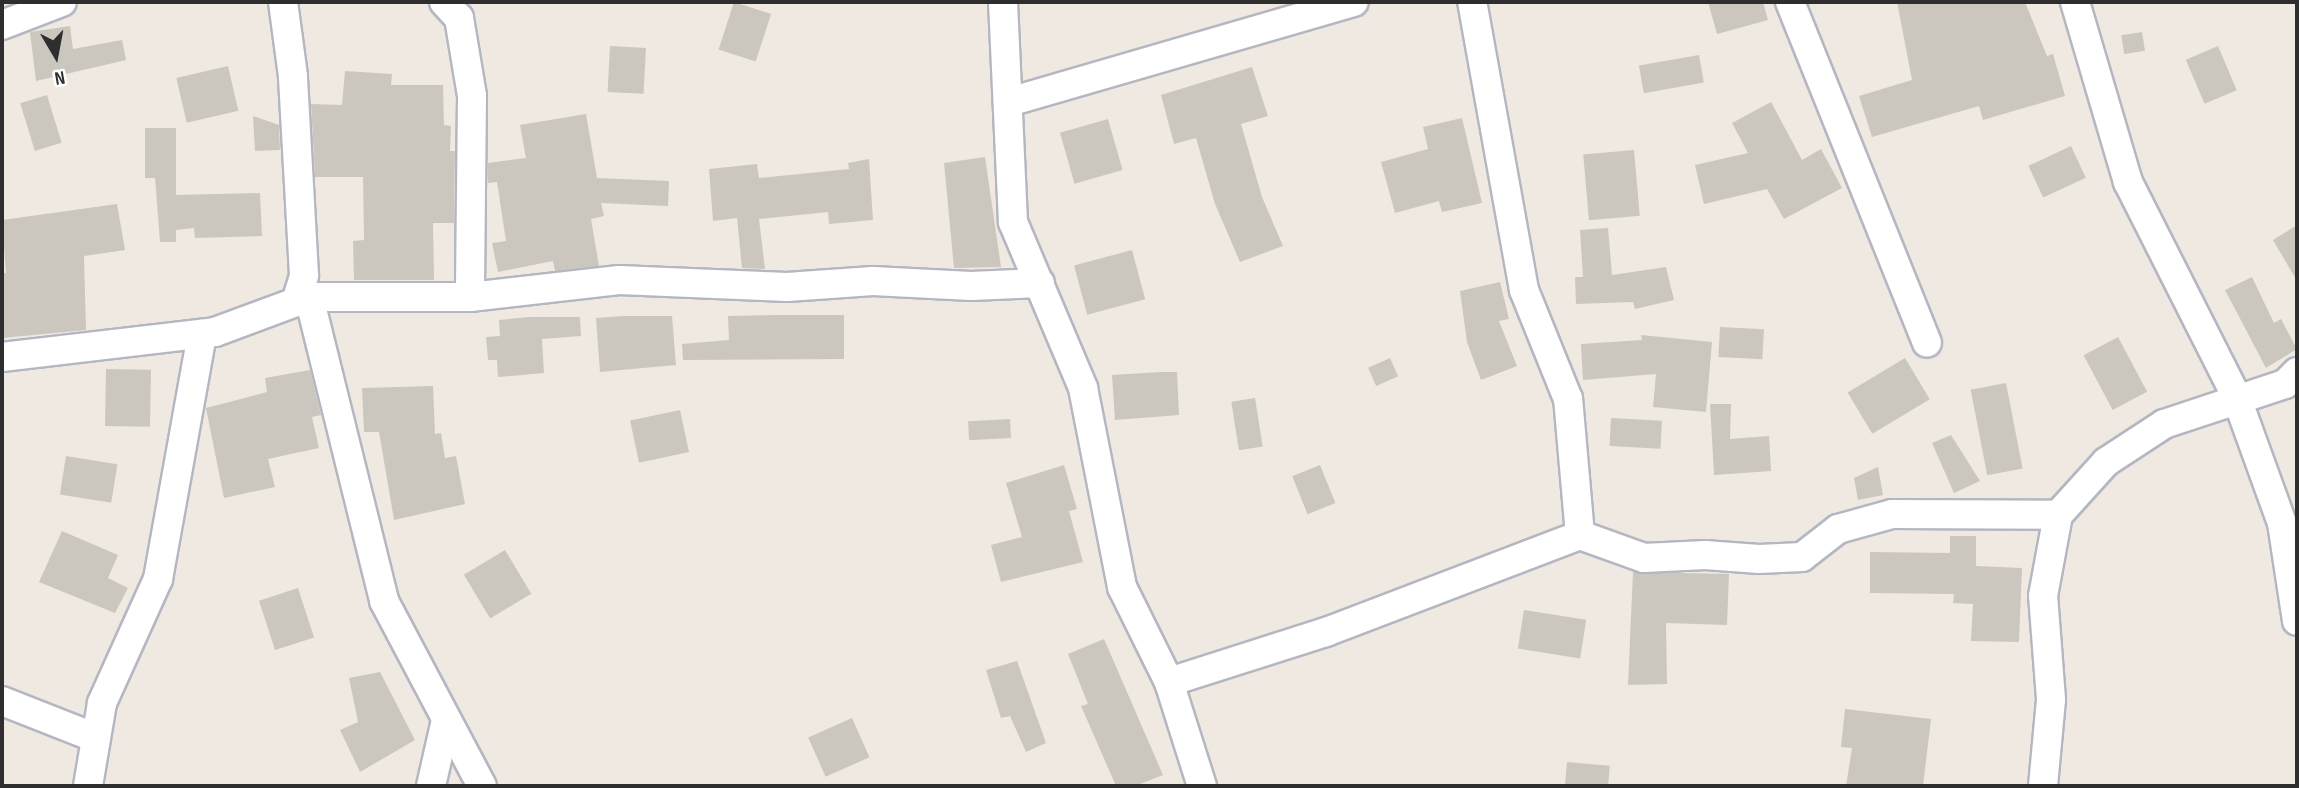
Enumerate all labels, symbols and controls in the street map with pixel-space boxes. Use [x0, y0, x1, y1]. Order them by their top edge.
north arrow [21, 21, 91, 91]
text: N [53, 65, 67, 89]

